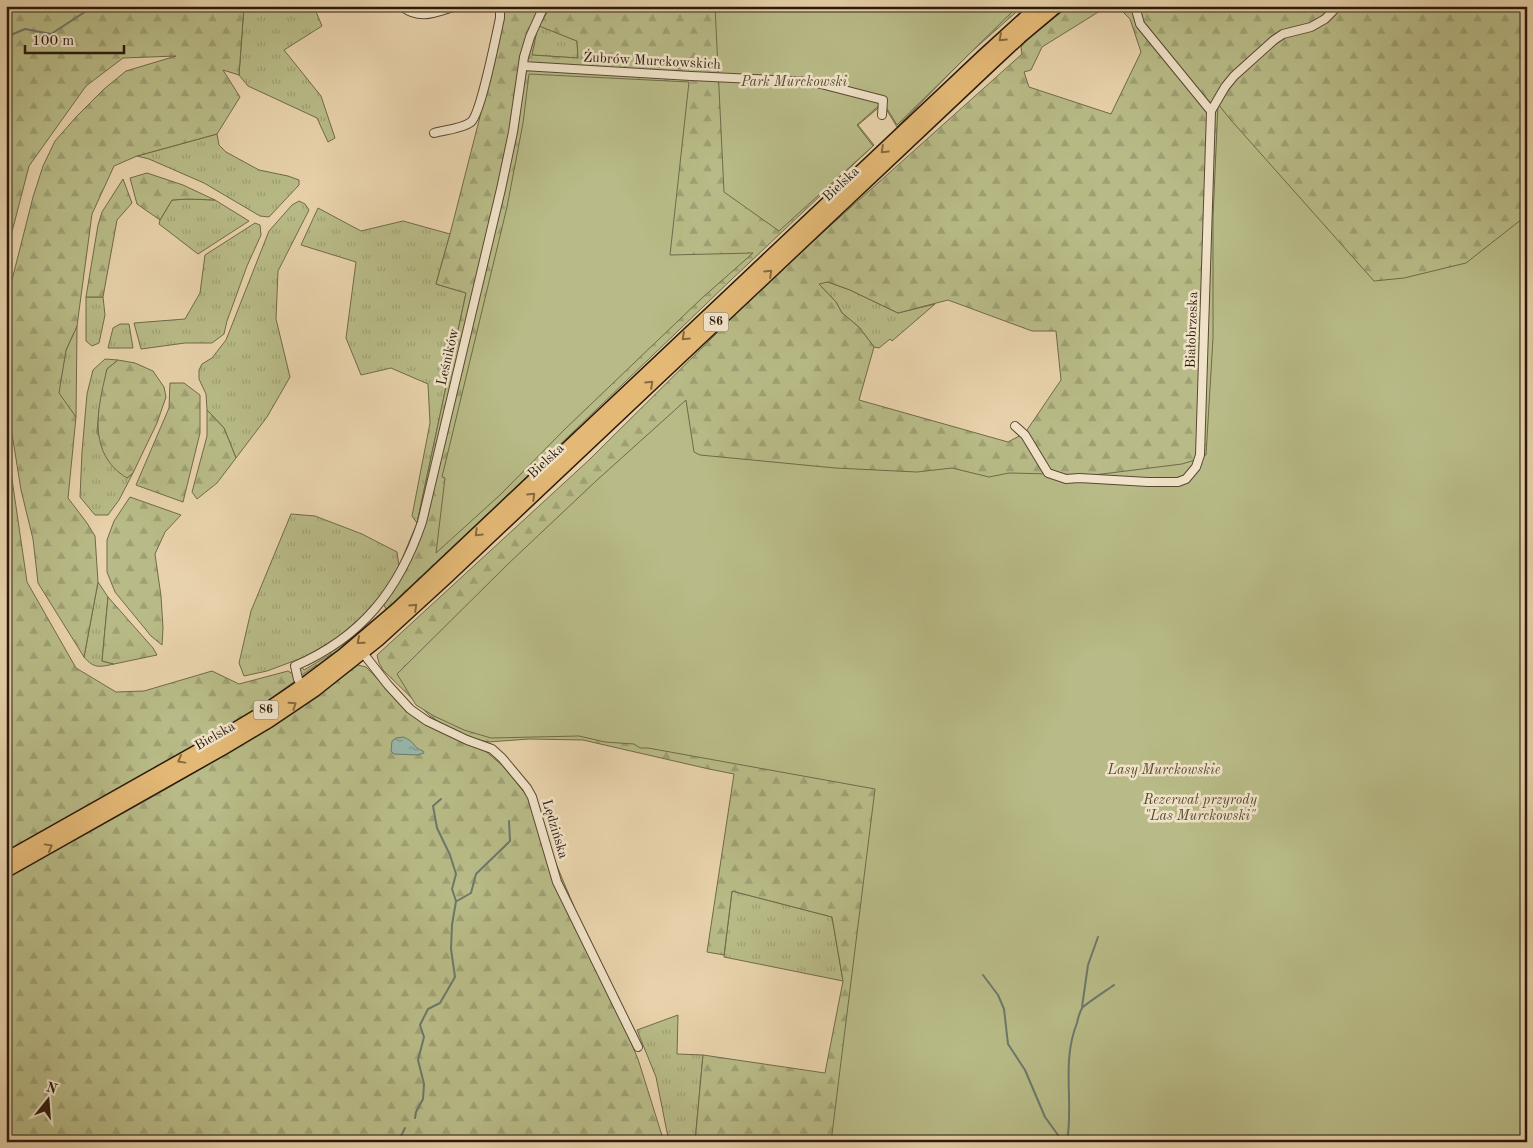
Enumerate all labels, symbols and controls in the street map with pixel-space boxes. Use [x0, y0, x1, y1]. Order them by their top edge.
scale bar [25, 22, 124, 54]
one-way arrow [998, 33, 1007, 42]
text: 100 m [32, 34, 74, 49]
street label: Żubrów Murckowskich [583, 47, 722, 72]
park label: Park Murckowski [740, 75, 847, 89]
one-way arrow [880, 144, 889, 153]
street label: Bielska [820, 164, 862, 204]
one-way arrow [763, 270, 772, 279]
street label: Białobrzeska [1184, 291, 1200, 369]
road number: 86 [704, 313, 728, 332]
street label: Leśników [435, 327, 461, 387]
one-way arrow [682, 331, 691, 340]
one-way arrow [645, 381, 654, 390]
street label: Bielska [525, 441, 567, 481]
one-way arrow [526, 493, 535, 502]
one-way arrow [475, 527, 484, 536]
one-way arrow [408, 604, 417, 613]
one-way arrow [357, 635, 366, 644]
road number: 86 [254, 700, 278, 720]
one-way arrow [287, 702, 297, 711]
street label: Bielska [192, 719, 238, 753]
one-way arrow [178, 754, 187, 764]
park label: Lasy Murckowskie [1107, 763, 1221, 778]
park label: Rezerwat przyrody "Las Murckowski" [1142, 793, 1258, 823]
street label: Lędzińska [539, 798, 571, 860]
one-way arrow [43, 844, 52, 854]
north arrow [22, 1076, 72, 1126]
text: N [44, 1080, 59, 1097]

